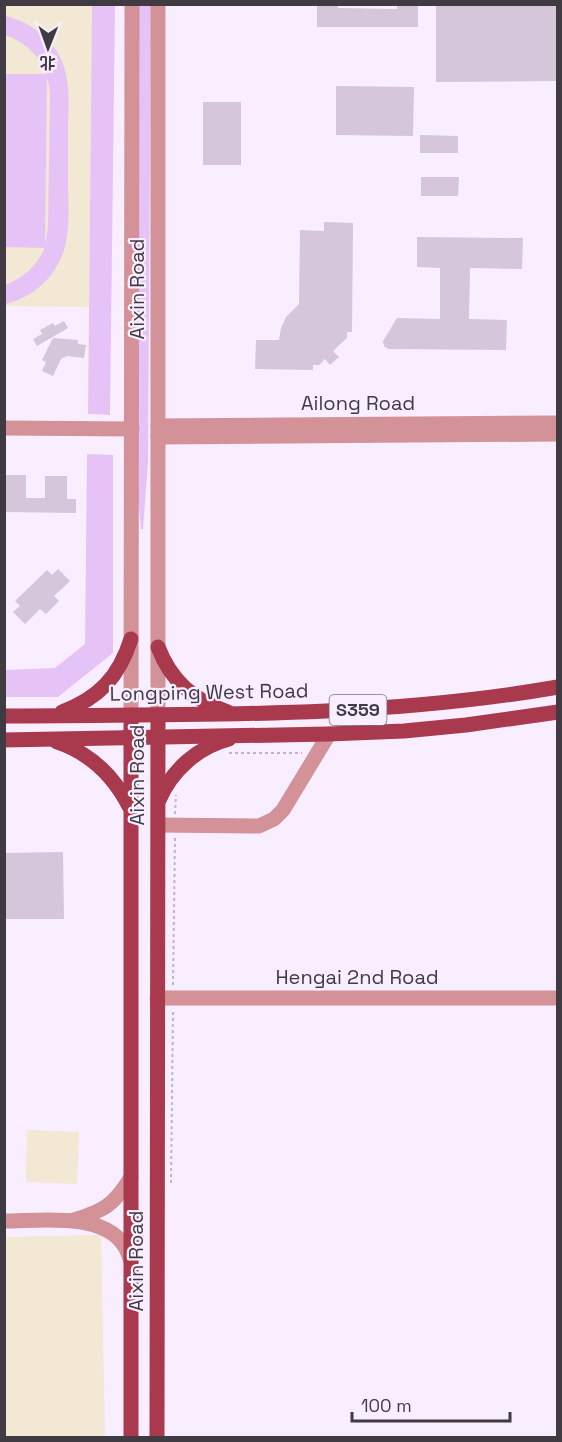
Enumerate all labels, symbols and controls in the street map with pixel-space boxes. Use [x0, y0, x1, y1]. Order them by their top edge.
north arrow [18, 18, 78, 78]
text: 北 [40, 52, 56, 73]
street label: Aixin Road [124, 239, 150, 339]
street label: Ailong Road [301, 390, 415, 416]
street label: Longping West Road [109, 677, 309, 707]
road number: S359 [330, 695, 386, 725]
street label: Aixin Road [124, 725, 150, 825]
street label: Hengai 2nd Road [275, 964, 439, 990]
street label: Aixin Road [123, 1211, 149, 1311]
scale bar [352, 1385, 510, 1423]
text: 100 m [361, 1394, 412, 1417]

